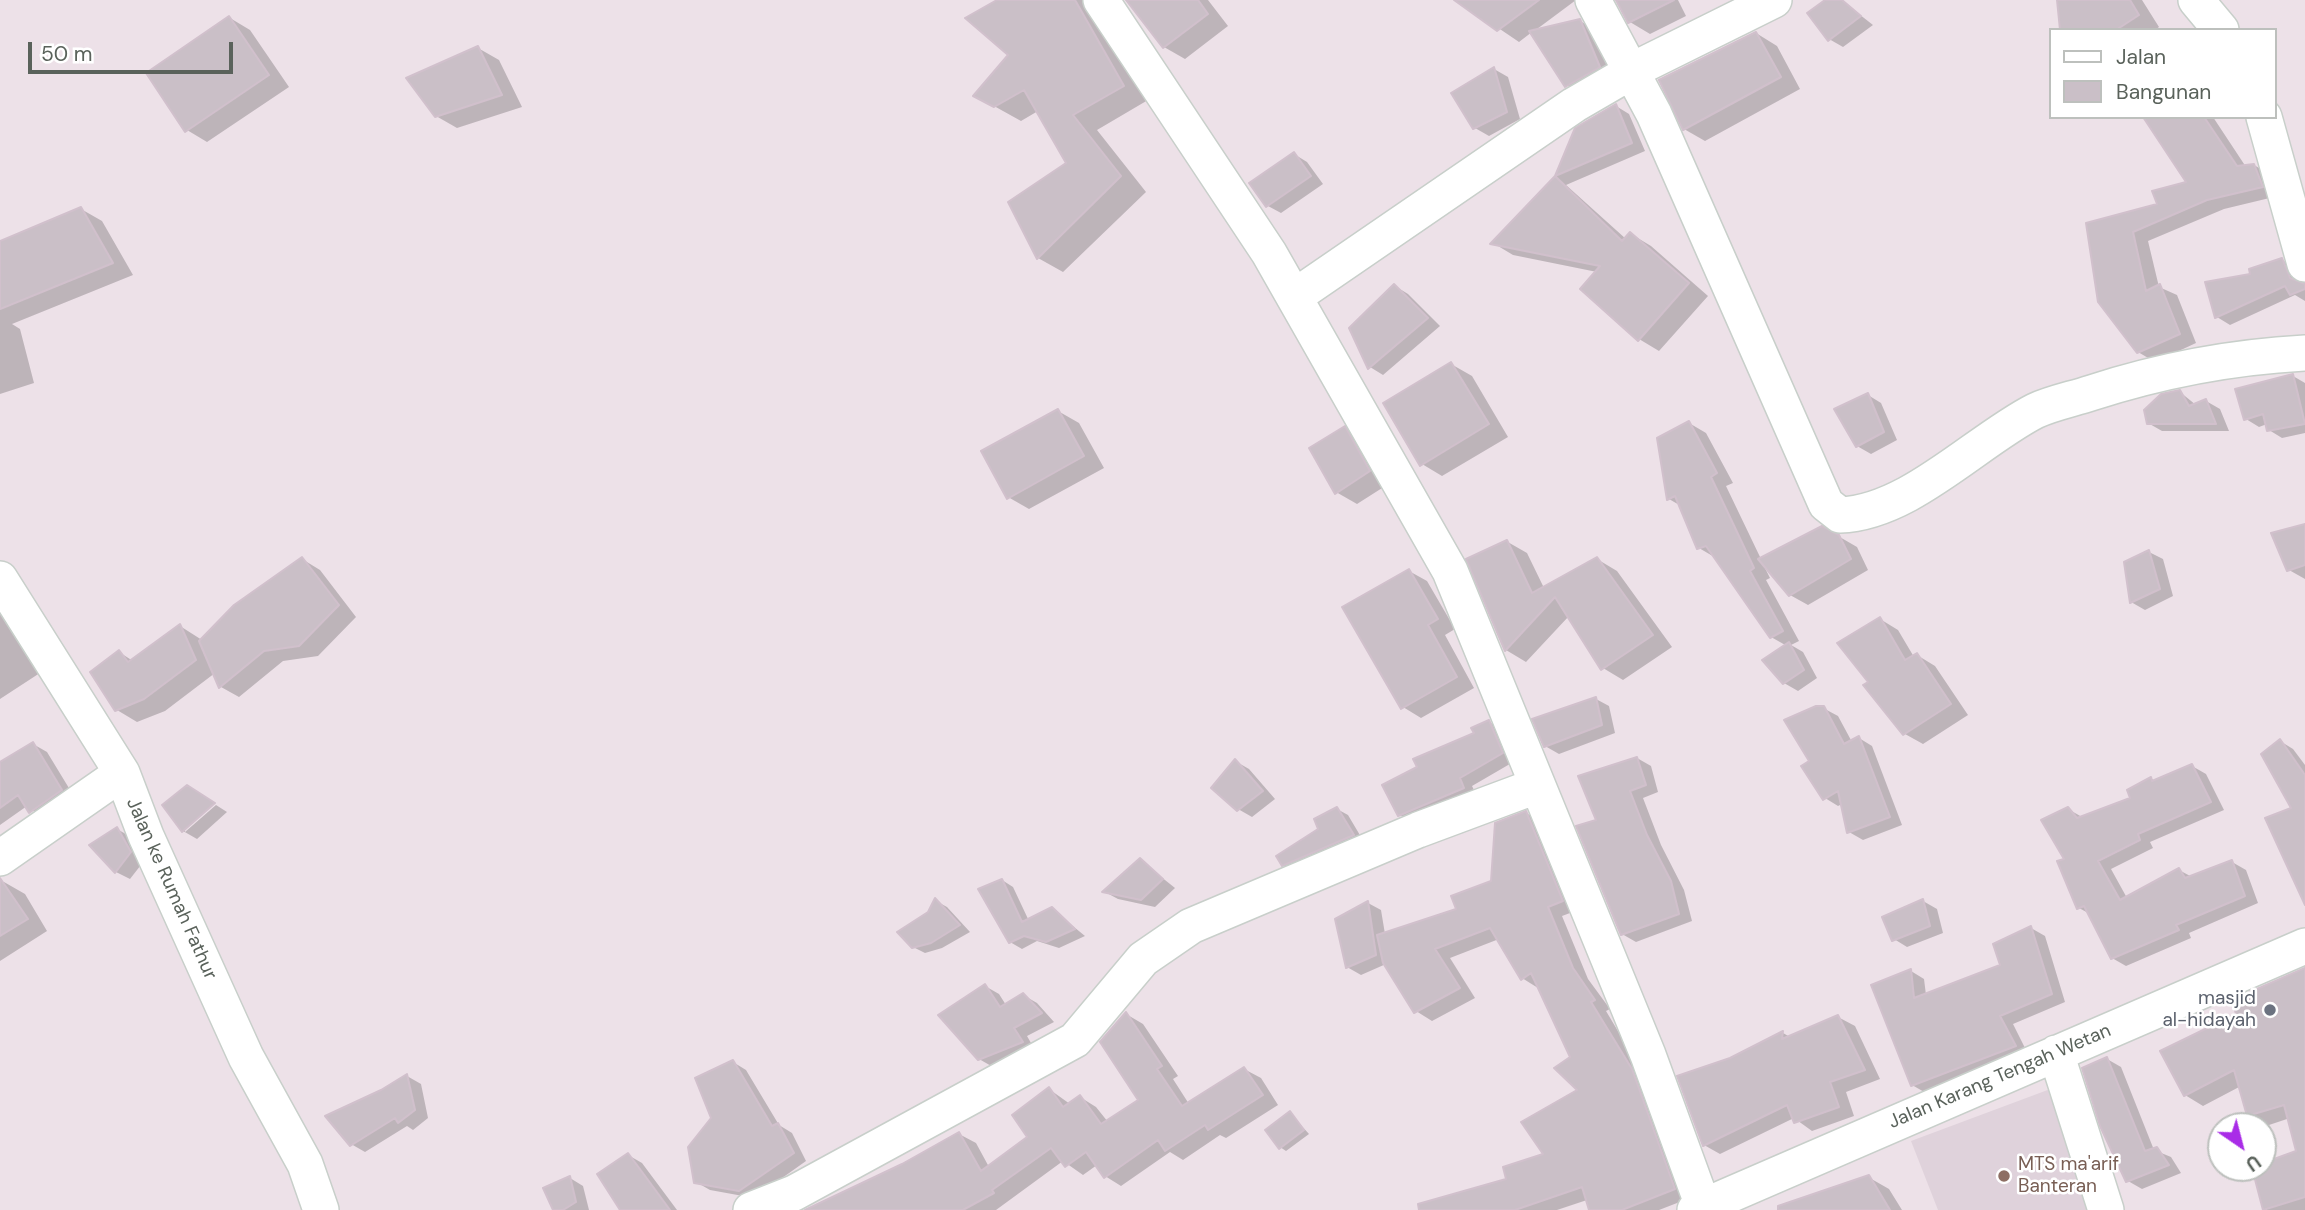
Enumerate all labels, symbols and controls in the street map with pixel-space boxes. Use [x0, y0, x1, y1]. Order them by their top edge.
scale bar [32, 28, 236, 72]
legend [2050, 28, 2277, 119]
text: 50 m [41, 40, 92, 68]
text: Jalan [2116, 43, 2166, 71]
text: Bangunan [2116, 78, 2211, 106]
street label: Jalan ke Rumah Fathur [121, 795, 221, 983]
place label: masjid al-hidayah [2162, 988, 2256, 1032]
marker: masjid al-hidayah [2262, 1002, 2278, 1018]
street label: Jalan Karang Tengah Wetan [1885, 1020, 2115, 1134]
north arrow [2207, 1112, 2277, 1182]
text: U [2241, 1149, 2266, 1177]
place label: MTS ma'arif Banteran [2018, 1154, 2119, 1198]
marker: MTS ma'arif Banteran [1996, 1168, 2012, 1184]

